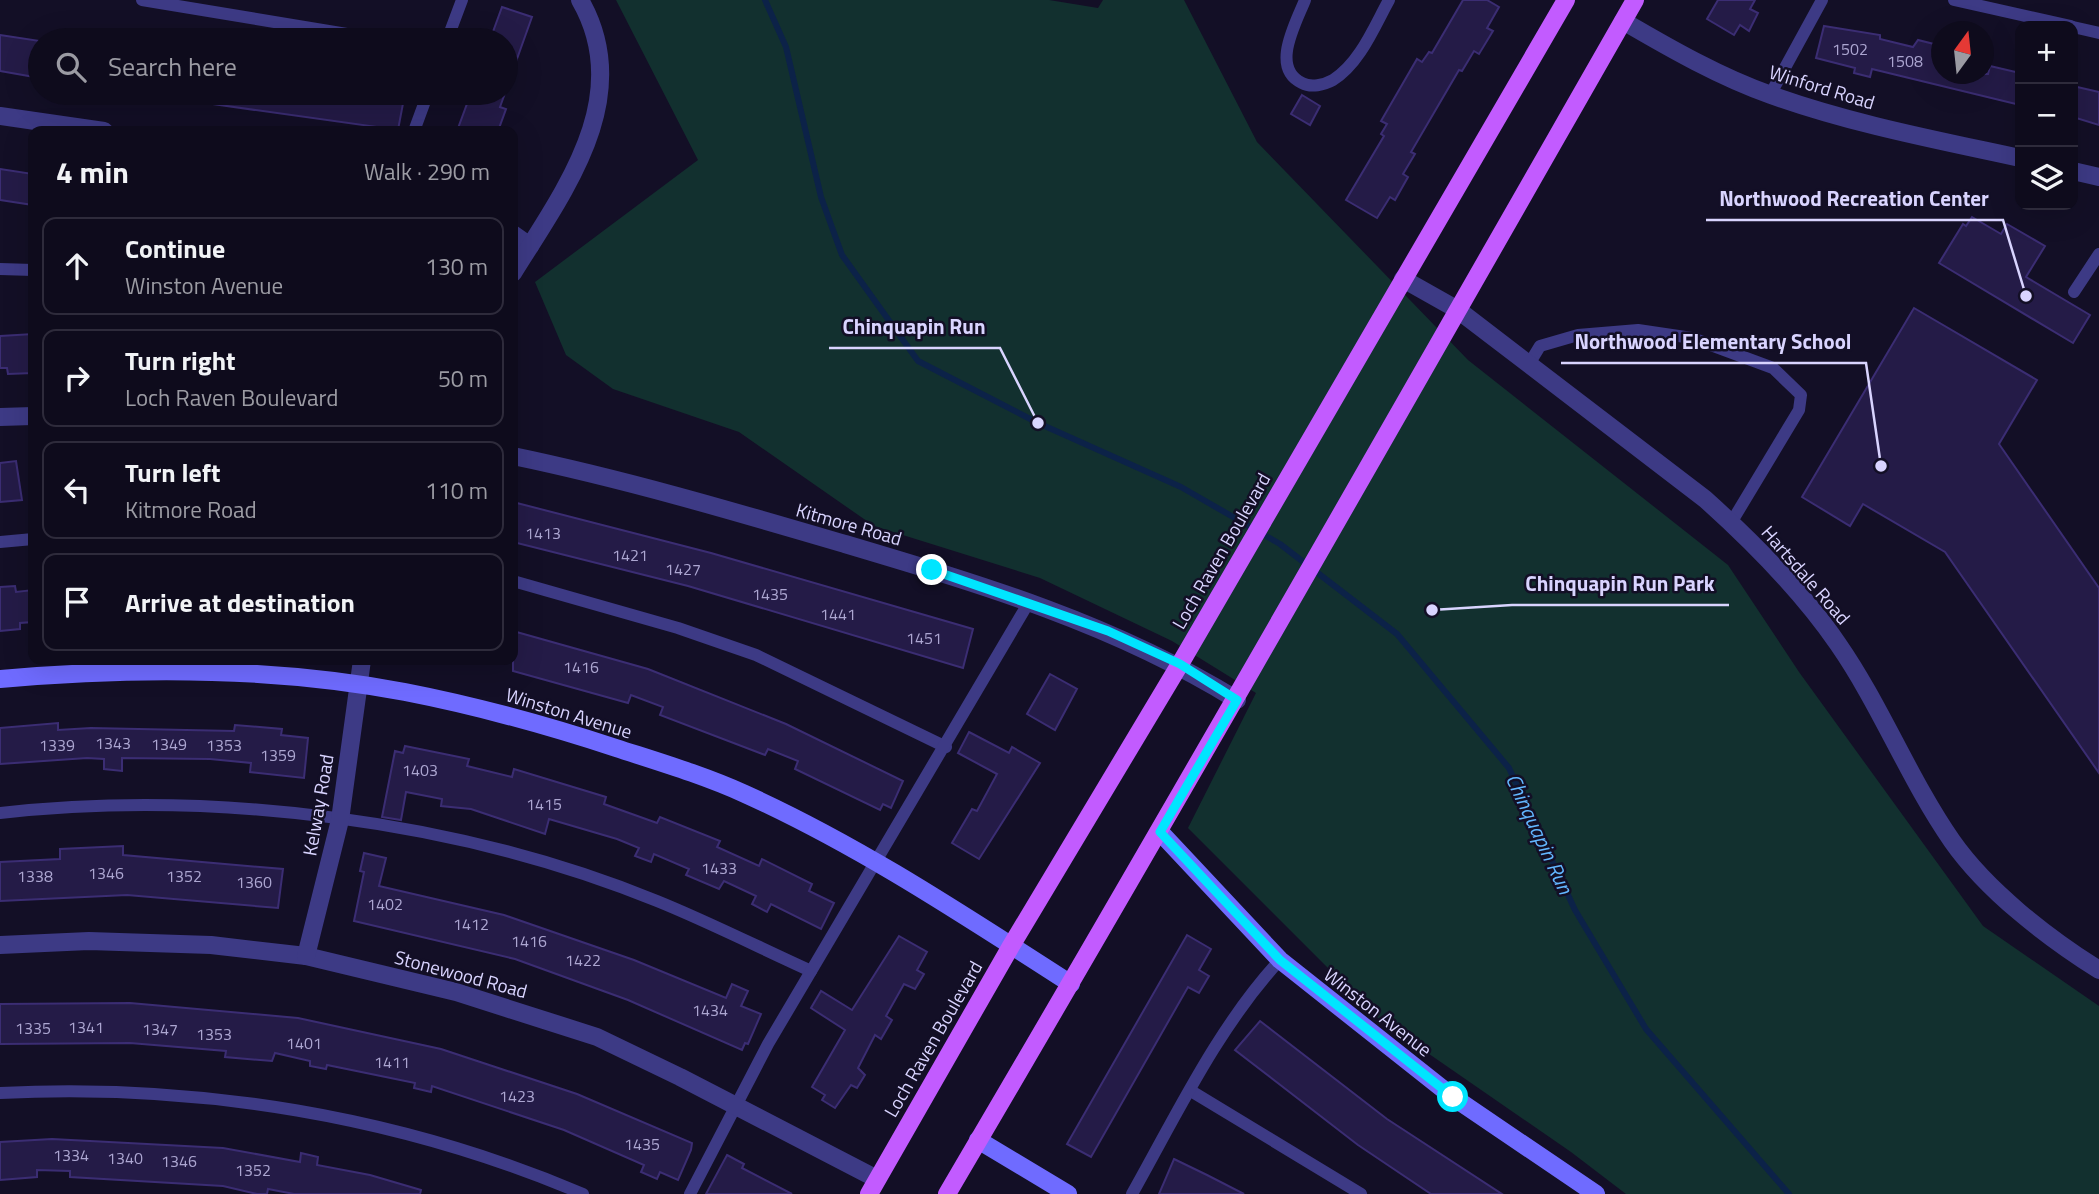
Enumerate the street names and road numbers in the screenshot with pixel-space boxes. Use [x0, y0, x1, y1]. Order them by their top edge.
street label: Winford Road [1766, 57, 1879, 116]
street label: Loch Raven Boulevard [1164, 467, 1277, 634]
street label: Kitmore Road [793, 495, 905, 552]
street label: Hartsdale Road [1755, 519, 1858, 631]
street label: Winston Avenue [502, 680, 636, 745]
street label: Kelway Road [294, 752, 341, 858]
street label: Stonewood Road [392, 942, 531, 1005]
street label: Loch Raven Boulevard [876, 955, 989, 1122]
street label: Winston Avenue [1318, 960, 1439, 1063]

